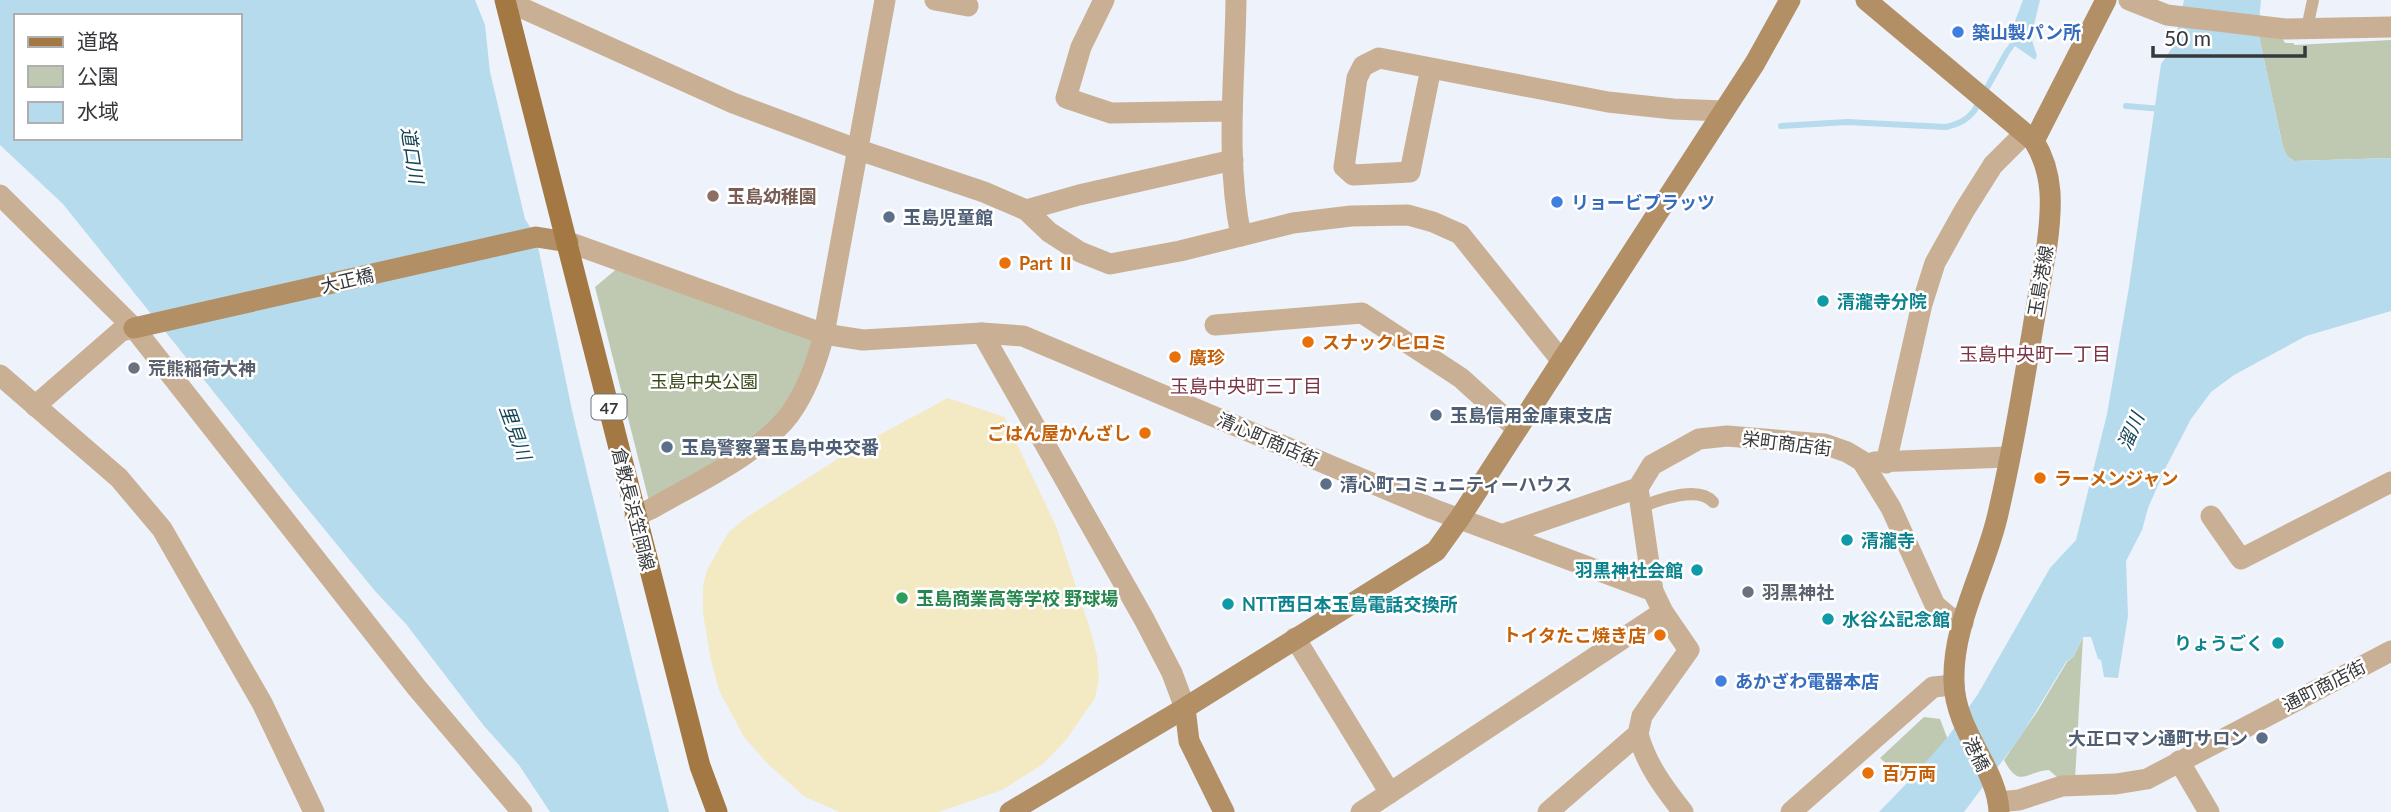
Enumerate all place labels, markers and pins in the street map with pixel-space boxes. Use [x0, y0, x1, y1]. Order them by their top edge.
place label: 築山製パン所 [1972, 21, 2081, 43]
marker: 築山製パン所 [1950, 24, 1966, 40]
place label: 玉島幼稚園 [727, 185, 817, 207]
marker: 玉島幼稚園 [705, 188, 721, 204]
place label: リョービプラッツ [1571, 191, 1715, 213]
marker: リョービプラッツ [1549, 194, 1565, 210]
place label: 玉島児童館 [903, 206, 993, 228]
marker: 玉島児童館 [881, 209, 897, 225]
place label: Part Ⅱ [1019, 252, 1075, 274]
marker: Part Ⅱ [997, 255, 1013, 271]
place label: 清瀧寺分院 [1837, 290, 1927, 312]
marker: 清瀧寺分院 [1815, 293, 1831, 309]
place label: スナックヒロミ [1322, 331, 1448, 353]
marker: スナックヒロミ [1300, 334, 1316, 350]
place label: 廣珍 [1189, 346, 1225, 368]
marker: 廣珍 [1167, 349, 1183, 365]
place label: 荒熊稲荷大神 [148, 357, 256, 379]
marker: 荒熊稲荷大神 [126, 360, 142, 376]
place label: 玉島信用金庫東支店 [1450, 404, 1612, 426]
marker: 玉島信用金庫東支店 [1428, 407, 1444, 423]
place label: ごはん屋かんざし [987, 422, 1131, 444]
marker: ごはん屋かんざし [1137, 425, 1153, 441]
place label: 玉島警察署玉島中央交番 [681, 436, 879, 458]
marker: 玉島警察署玉島中央交番 [659, 439, 675, 455]
place label: ラーメンジャン [2054, 467, 2178, 489]
marker: ラーメンジャン [2032, 470, 2048, 486]
place label: 清心町コミュニティーハウス [1340, 473, 1573, 495]
marker: 清心町コミュニティーハウス [1318, 476, 1334, 492]
place label: 清瀧寺 [1861, 529, 1915, 551]
marker: 清瀧寺 [1839, 532, 1855, 548]
place label: 羽黒神社会館 [1575, 559, 1683, 581]
marker: 羽黒神社会館 [1689, 562, 1705, 578]
place label: 羽黒神社 [1762, 581, 1834, 603]
marker: 羽黒神社 [1740, 584, 1756, 600]
place label: 玉島商業高等学校 野球場 [916, 587, 1118, 609]
marker: 玉島商業高等学校 野球場 [894, 590, 910, 606]
place label: NTT西日本玉島電話交換所 [1242, 593, 1457, 615]
marker: NTT西日本玉島電話交換所 [1220, 596, 1236, 612]
place label: 水谷公記念館 [1842, 608, 1950, 630]
marker: 水谷公記念館 [1820, 611, 1836, 627]
place label: トイタたこ焼き店 [1503, 624, 1646, 646]
marker: トイタたこ焼き店 [1652, 627, 1668, 643]
place label: りょうごく [2174, 632, 2264, 654]
marker: りょうごく [2270, 635, 2286, 651]
place label: あかざわ電器本店 [1735, 670, 1879, 692]
marker: あかざわ電器本店 [1713, 673, 1729, 689]
place label: 大正ロマン通町サロン [2068, 727, 2248, 749]
marker: 大正ロマン通町サロン [2254, 730, 2270, 746]
place label: 百万両 [1882, 762, 1936, 784]
marker: 百万両 [1860, 765, 1876, 781]

